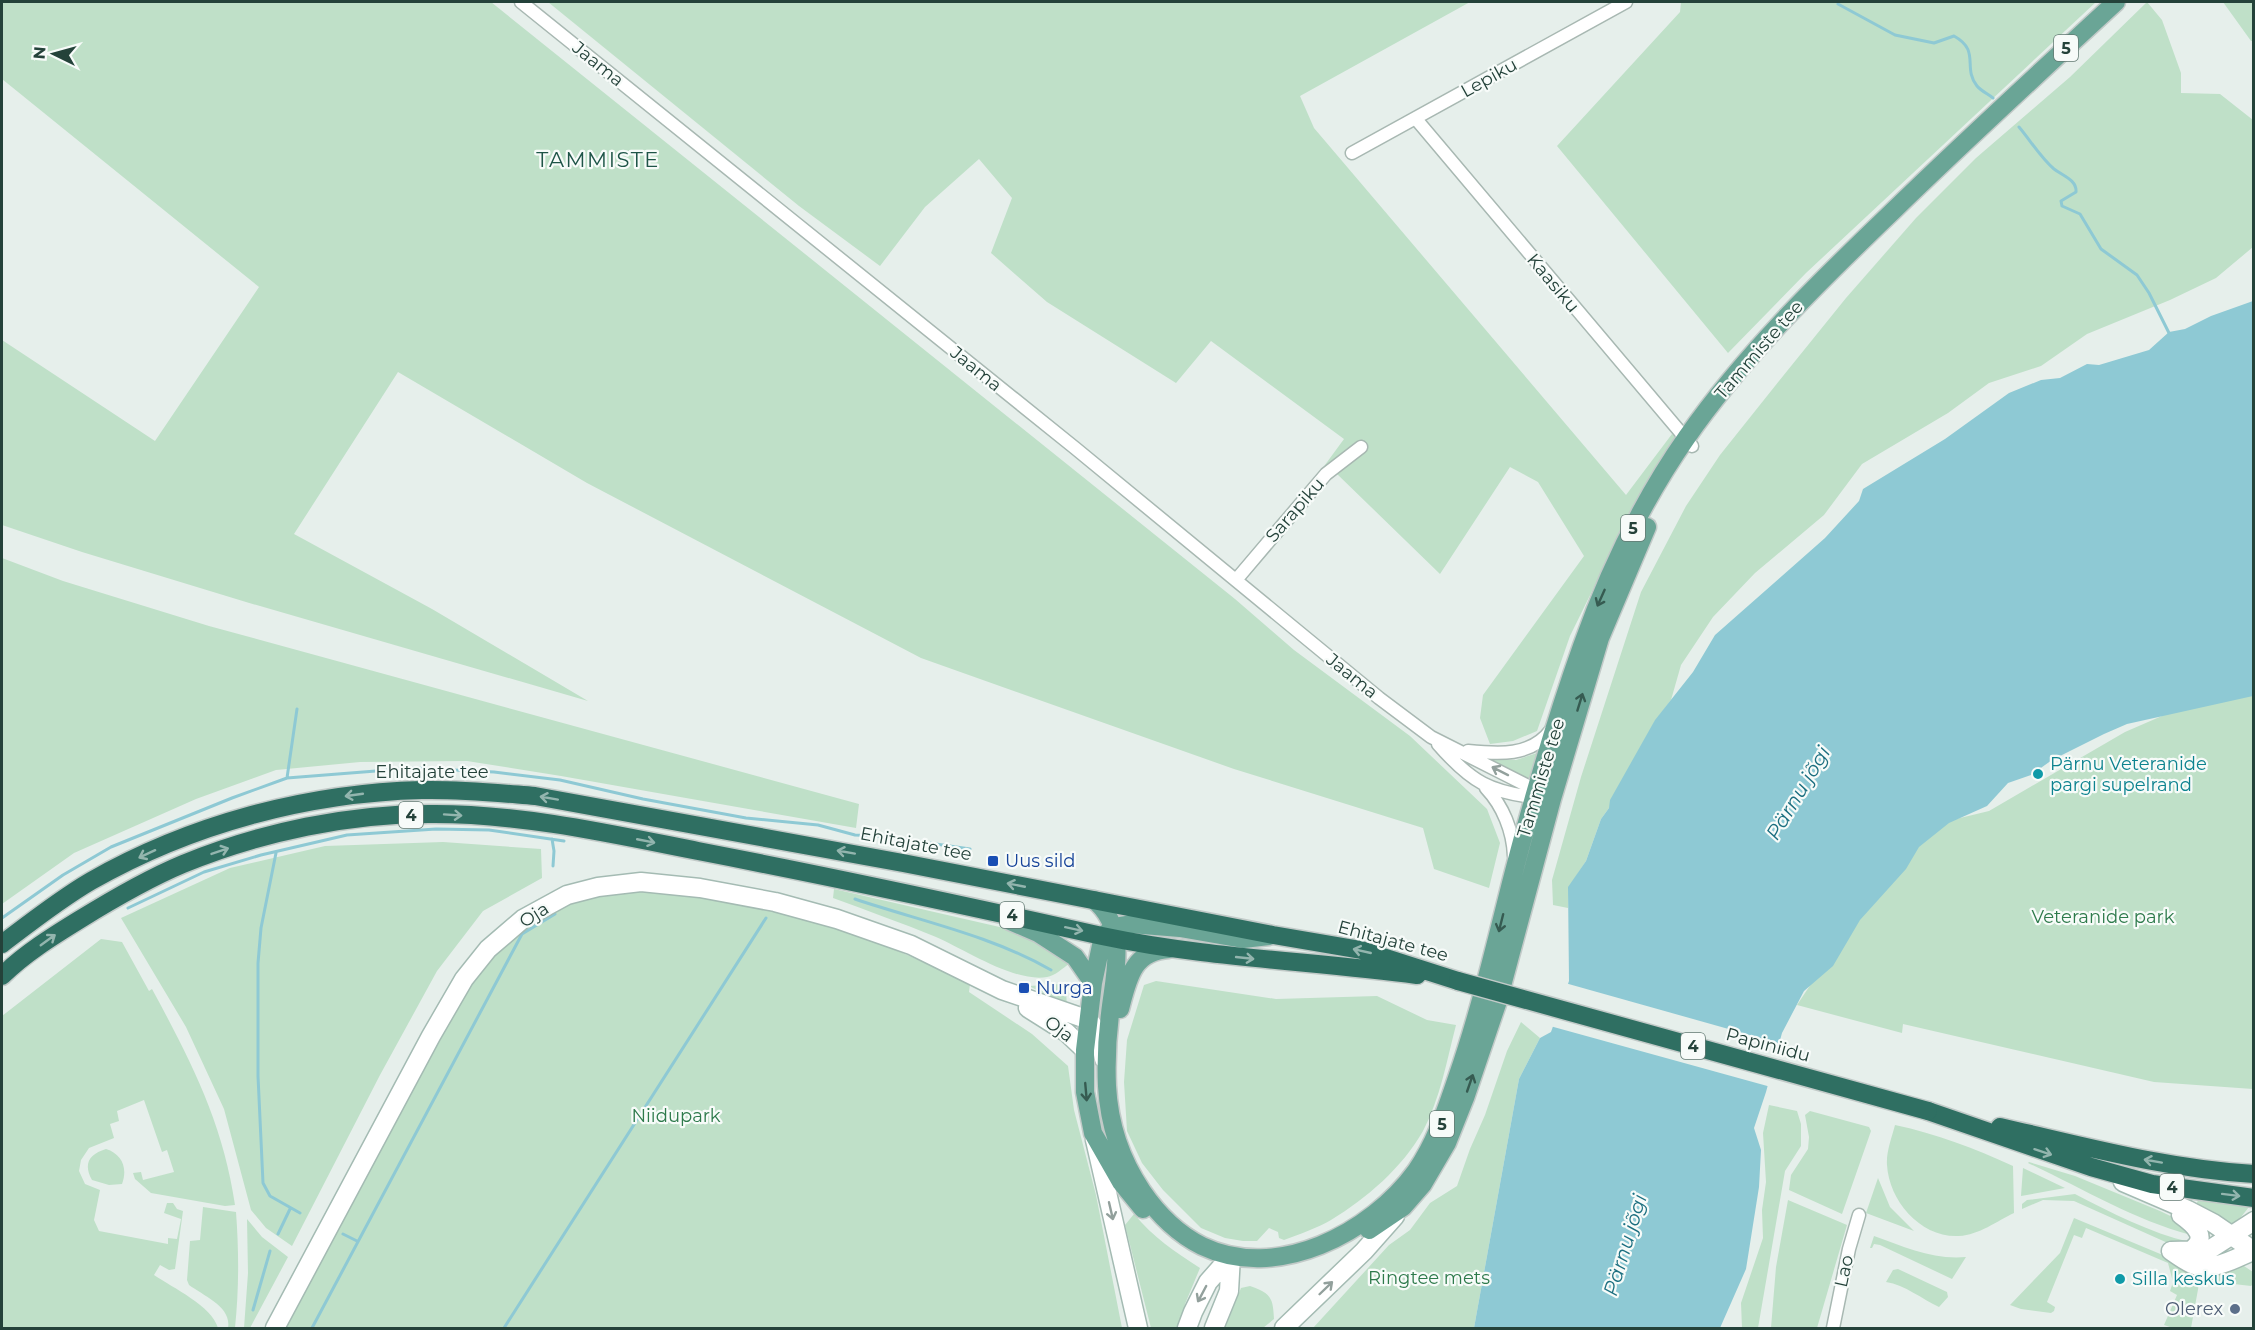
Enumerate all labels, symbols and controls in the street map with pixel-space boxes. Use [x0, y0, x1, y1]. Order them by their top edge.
north arrow [24, 24, 84, 84]
road number: 5 [2054, 35, 2078, 61]
street label: Jaama [567, 36, 628, 91]
text: N [30, 45, 50, 60]
street label: Lepiku [1457, 54, 1521, 102]
district label: TAMMISTE [536, 147, 660, 172]
street label: Kaasiku [1522, 249, 1584, 317]
street label: Tammiste tee [1710, 296, 1808, 404]
street label: Jaama [945, 341, 1006, 396]
street label: Sarapiku [1261, 473, 1329, 547]
road number: 5 [1621, 515, 1645, 541]
one-way arrow [1595, 588, 1606, 606]
street label: Jaama [1321, 648, 1382, 703]
one-way arrow [1575, 693, 1586, 712]
street label: Tammiste tee [1512, 716, 1570, 840]
water label: Pärnu jõgi [1761, 741, 1836, 844]
place label: Pärnu Veteranide pargi supelrand [2050, 753, 2207, 796]
street label: Ehitajate tee [375, 761, 489, 783]
one-way arrow [1492, 765, 1510, 776]
marker: Pärnu Veteranide pargi supelrand [2031, 767, 2045, 781]
one-way arrow [345, 790, 365, 801]
one-way arrow [539, 793, 559, 804]
road number: 4 [399, 802, 423, 828]
one-way arrow [443, 809, 463, 820]
street label: Ehitajate tee [858, 822, 974, 866]
one-way arrow [636, 836, 656, 847]
one-way arrow [211, 845, 229, 856]
one-way arrow [837, 846, 856, 857]
one-way arrow [139, 848, 157, 860]
place label: Uus sild [1005, 850, 1076, 872]
marker: Uus sild [986, 854, 1000, 868]
one-way arrow [1007, 879, 1027, 890]
street label: Oja [515, 898, 553, 932]
road number: 4 [1000, 902, 1024, 928]
park label: Veteranide park [2032, 906, 2175, 928]
one-way arrow [1494, 914, 1506, 933]
street label: Ehitajate tee [1335, 916, 1451, 966]
one-way arrow [1063, 924, 1083, 935]
one-way arrow [40, 934, 56, 946]
one-way arrow [1353, 944, 1372, 956]
one-way arrow [1234, 952, 1254, 963]
place label: Nurga [1036, 977, 1093, 999]
marker: Nurga [1017, 981, 1031, 995]
street label: Oja [1040, 1011, 1078, 1047]
street label: Papiniidu [1723, 1023, 1813, 1067]
road number: 4 [1681, 1033, 1705, 1059]
one-way arrow [1466, 1074, 1477, 1093]
one-way arrow [1081, 1082, 1092, 1101]
park label: Niidupark [631, 1105, 721, 1127]
road number: 5 [1430, 1111, 1454, 1137]
one-way arrow [2033, 1147, 2052, 1158]
one-way arrow [2144, 1156, 2164, 1167]
road number: 4 [2160, 1174, 2184, 1200]
one-way arrow [2220, 1190, 2240, 1201]
water label: Pärnu jõgi [1598, 1191, 1652, 1299]
one-way arrow [1106, 1201, 1118, 1220]
street label: Lao [1830, 1253, 1858, 1289]
park label: Ringtee mets [1368, 1267, 1490, 1289]
place label: Silla keskus [2132, 1268, 2235, 1290]
marker: Silla keskus [2113, 1272, 2127, 1286]
one-way arrow [1319, 1280, 1334, 1295]
one-way arrow [1196, 1285, 1208, 1302]
place label: Olerex [2165, 1298, 2223, 1320]
marker: Olerex [2228, 1302, 2242, 1316]

